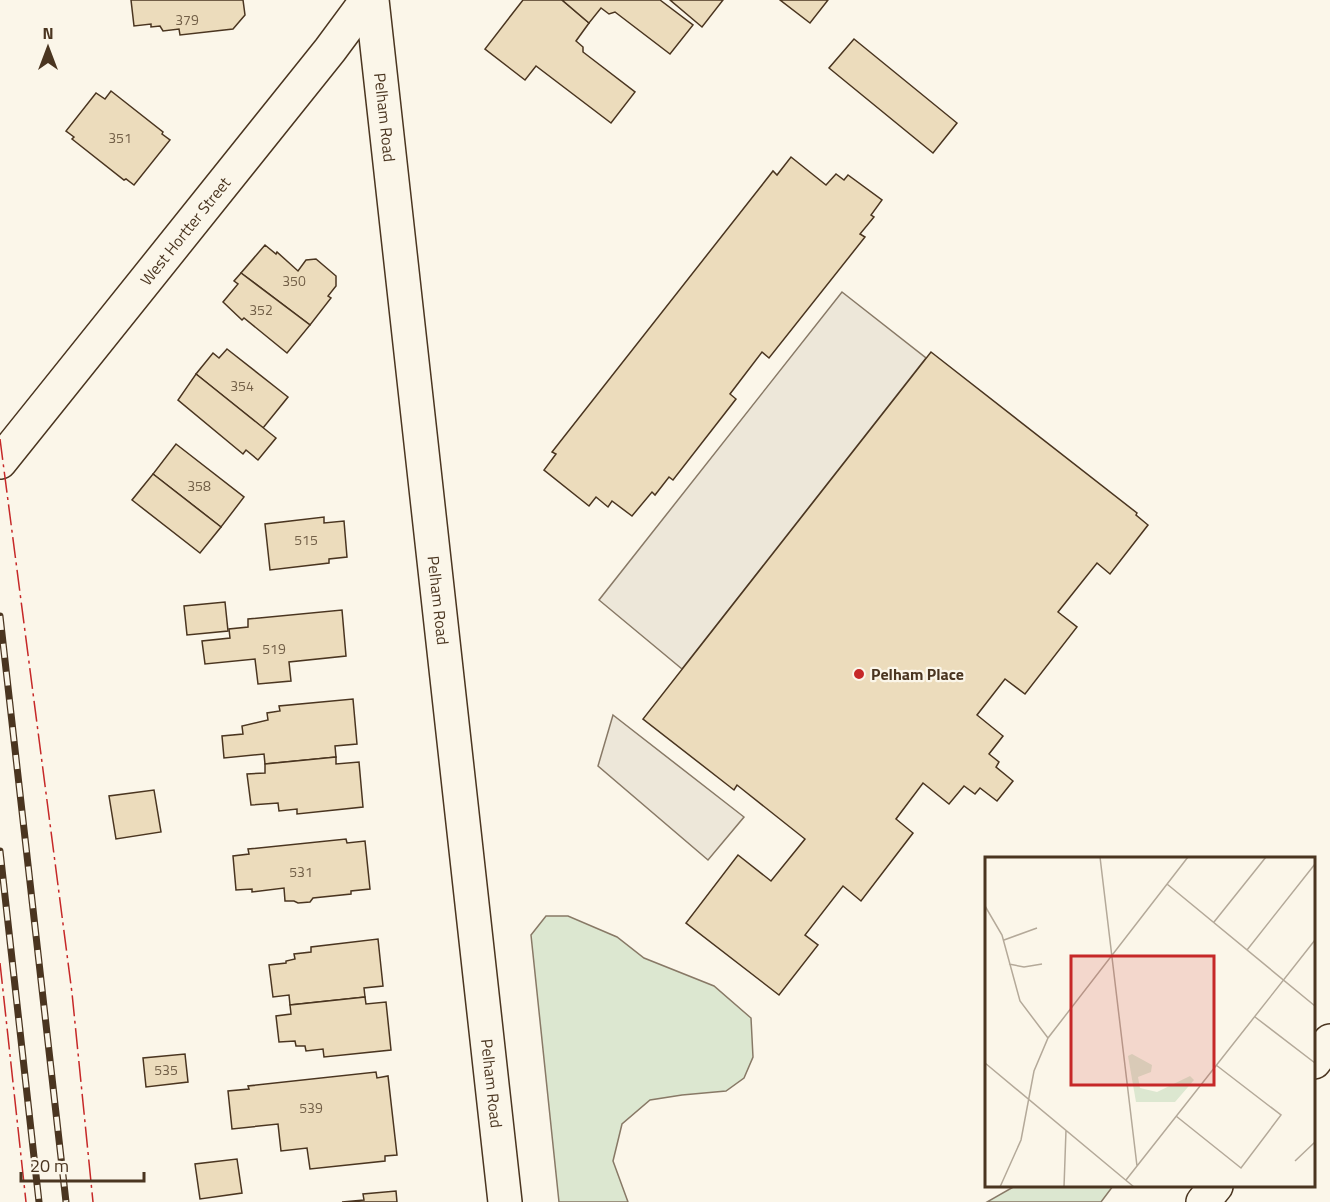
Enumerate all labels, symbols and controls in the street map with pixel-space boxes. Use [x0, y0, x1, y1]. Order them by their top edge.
house number: 379 [175, 9, 199, 30]
north arrow [18, 18, 78, 78]
text: N [42, 21, 54, 45]
street label: Pelham Road [368, 72, 402, 163]
house number: 351 [108, 127, 132, 148]
street label: West Hortter Street [134, 171, 236, 290]
house number: 350 [282, 270, 306, 291]
house number: 352 [249, 299, 273, 320]
house number: 354 [230, 375, 254, 396]
house number: 358 [187, 475, 211, 496]
house number: 515 [294, 529, 318, 550]
street label: Pelham Road [422, 555, 455, 646]
house number: 519 [262, 638, 286, 659]
place label: Pelham Place [871, 662, 964, 686]
marker: Pelham Place [852, 667, 866, 681]
inset map [985, 857, 1315, 1187]
house number: 531 [289, 861, 313, 882]
street label: Pelham Road [475, 1038, 509, 1129]
house number: 535 [154, 1059, 178, 1080]
house number: 539 [299, 1097, 323, 1118]
scale bar [21, 1145, 144, 1183]
text: 20 m [30, 1152, 69, 1179]

